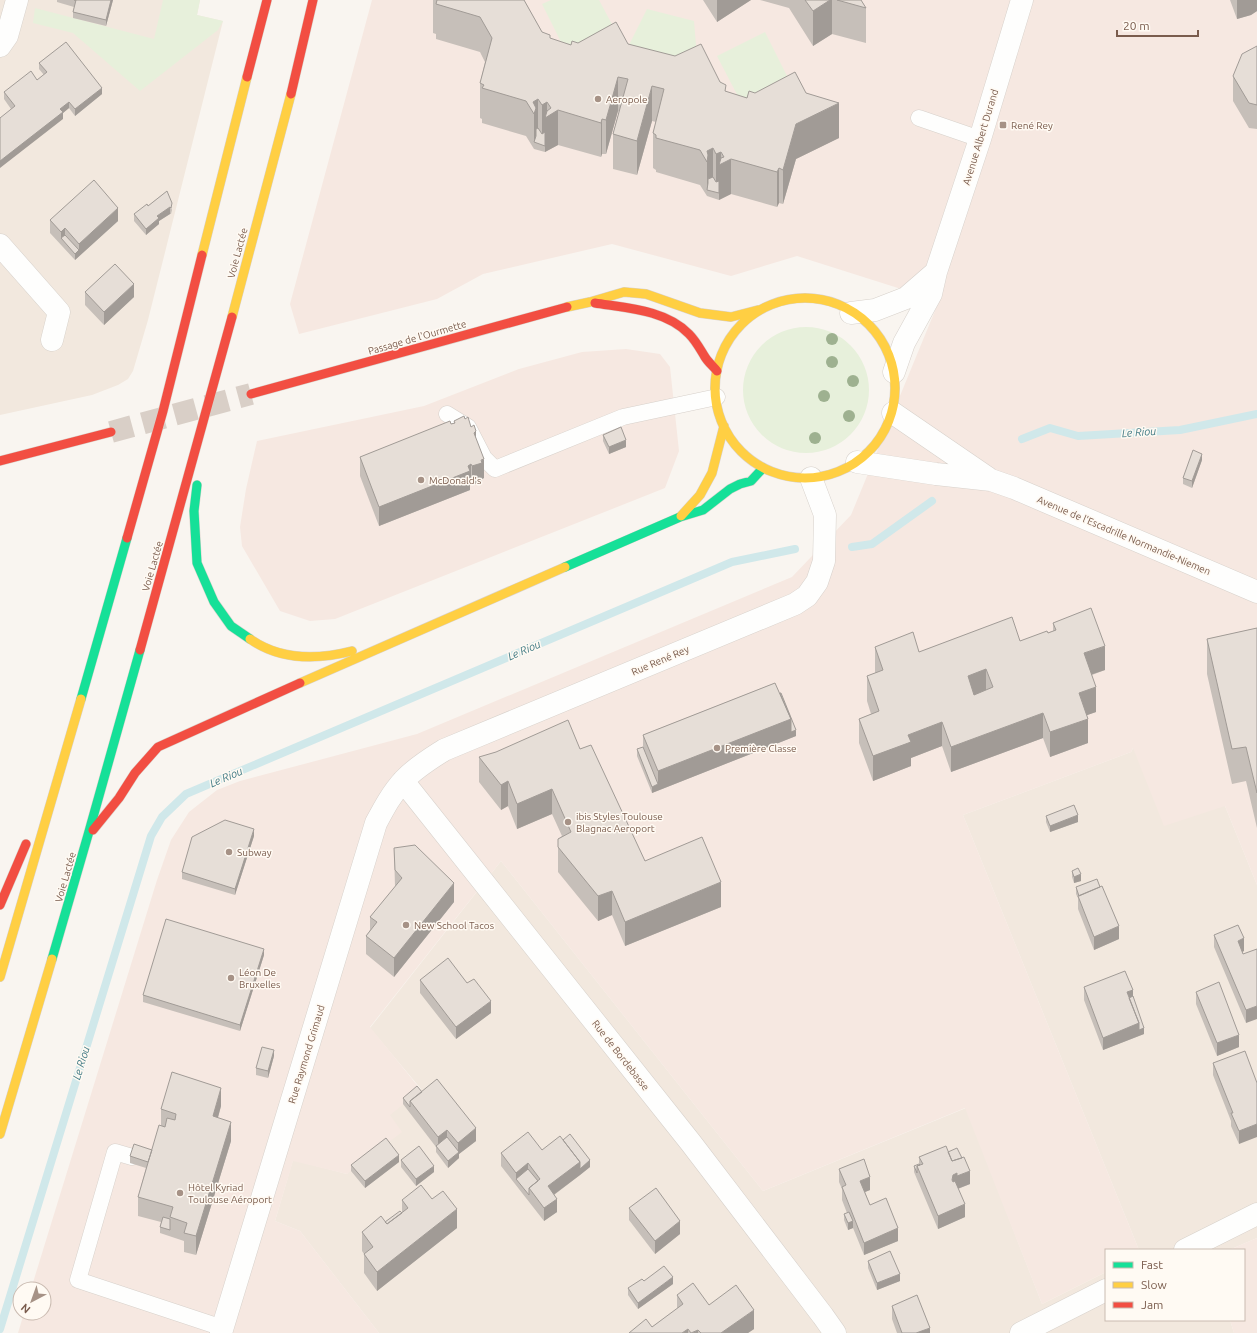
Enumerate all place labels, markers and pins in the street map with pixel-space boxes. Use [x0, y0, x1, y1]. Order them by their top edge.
marker: Aeropole [593, 94, 603, 104]
place label: Aeropole [606, 94, 647, 105]
marker: René Rey [998, 120, 1008, 130]
place label: René Rey [1011, 120, 1053, 131]
marker: McDonald's [416, 475, 426, 485]
place label: McDonald's [429, 475, 481, 486]
marker: Première Classe [712, 743, 722, 753]
place label: Première Classe [725, 743, 797, 754]
place label: ibis Styles Toulouse Blagnac Aeroport [576, 811, 663, 834]
marker: ibis Styles Toulouse Blagnac Aeroport [563, 817, 573, 827]
marker: Subway [224, 847, 234, 857]
place label: Subway [237, 847, 272, 858]
marker: New School Tacos [401, 920, 411, 930]
place label: New School Tacos [414, 920, 494, 931]
place label: Léon De Bruxelles [239, 967, 280, 990]
marker: Léon De Bruxelles [226, 973, 236, 983]
place label: Hôtel Kyriad Toulouse Aéroport [188, 1182, 272, 1205]
marker: Hôtel Kyriad Toulouse Aéroport [175, 1188, 185, 1198]

